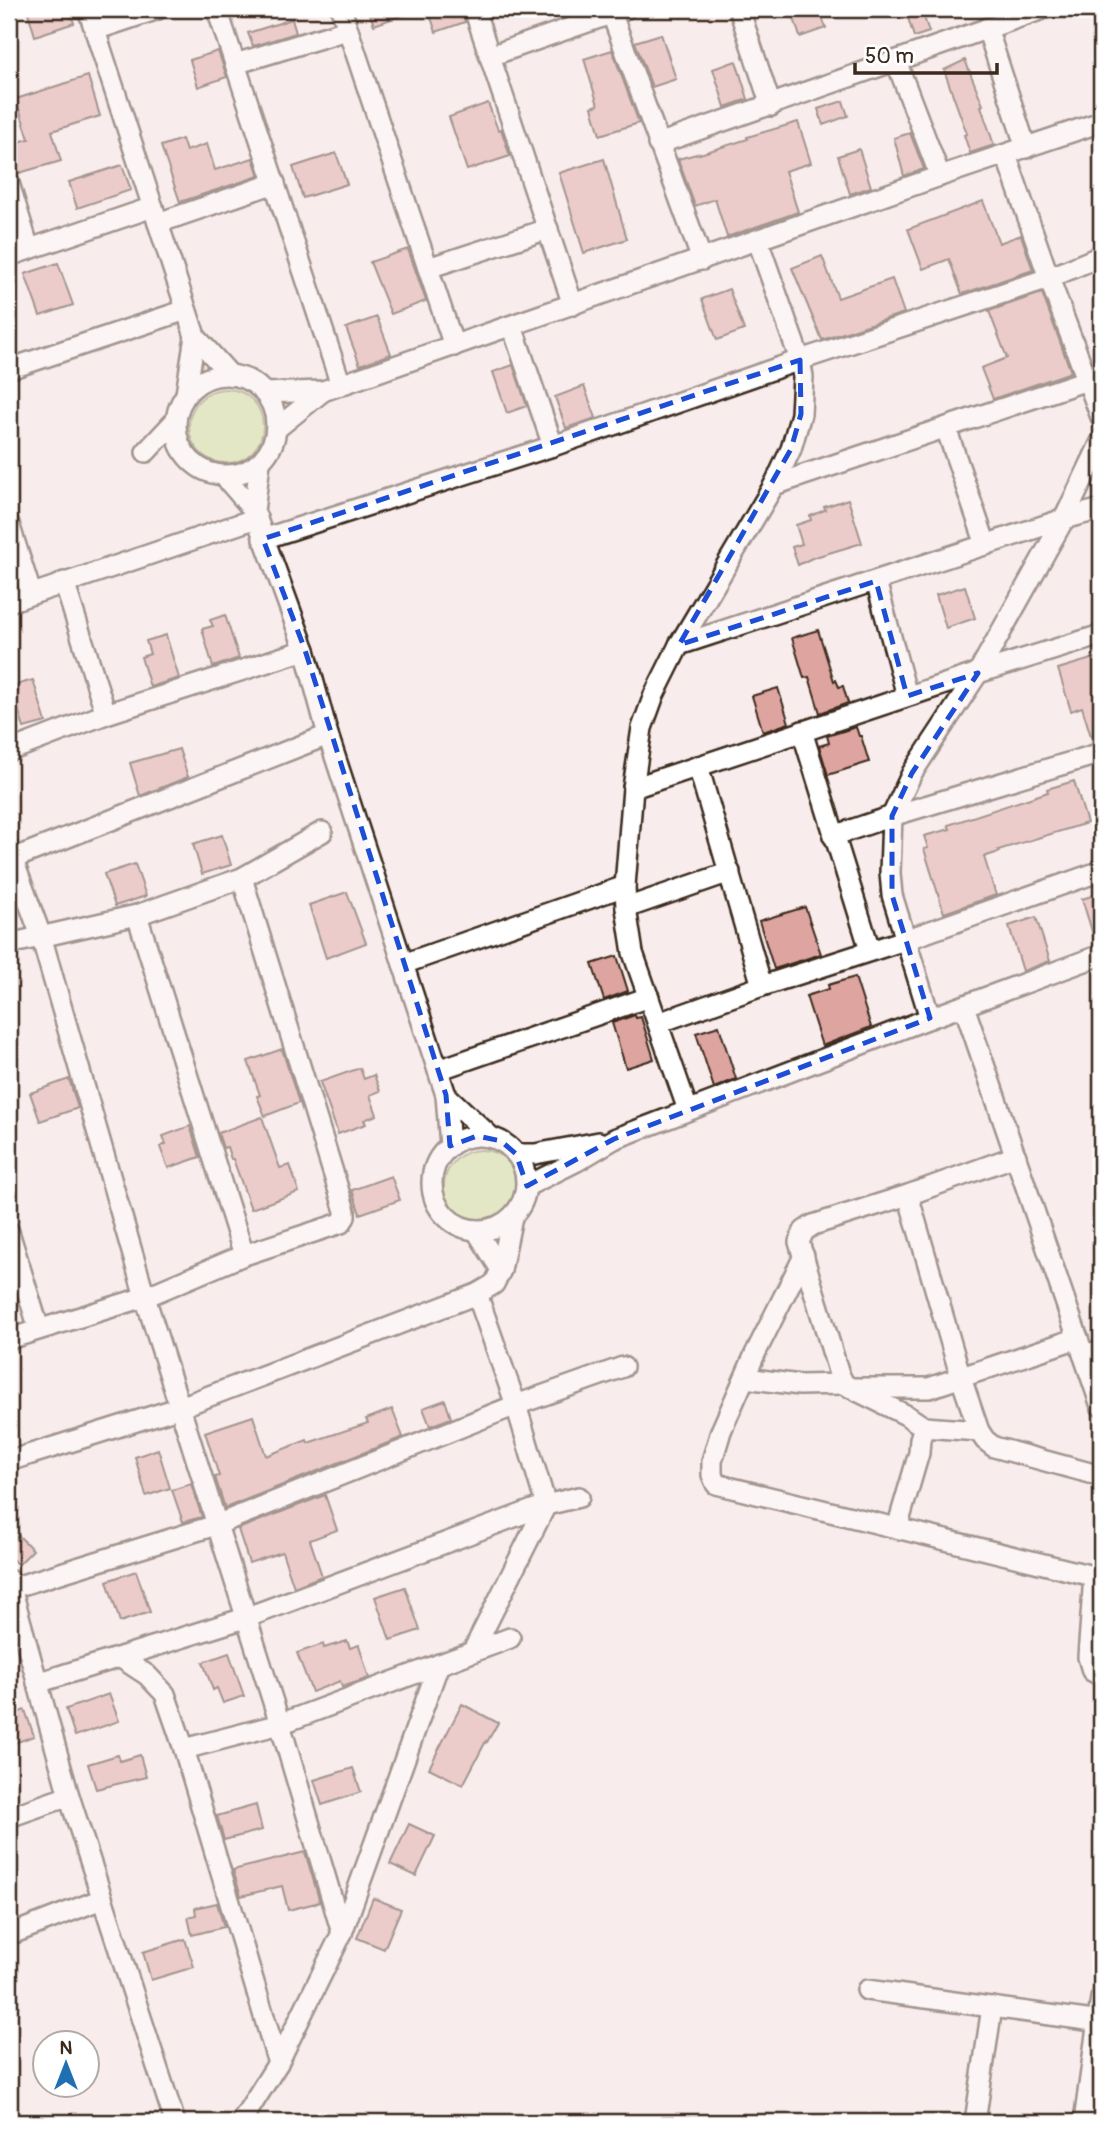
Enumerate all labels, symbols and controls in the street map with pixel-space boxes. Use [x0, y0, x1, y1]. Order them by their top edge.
scale bar [855, 32, 996, 76]
text: 50 m [865, 43, 914, 70]
north arrow [32, 2030, 102, 2100]
text: N [60, 2036, 73, 2060]

